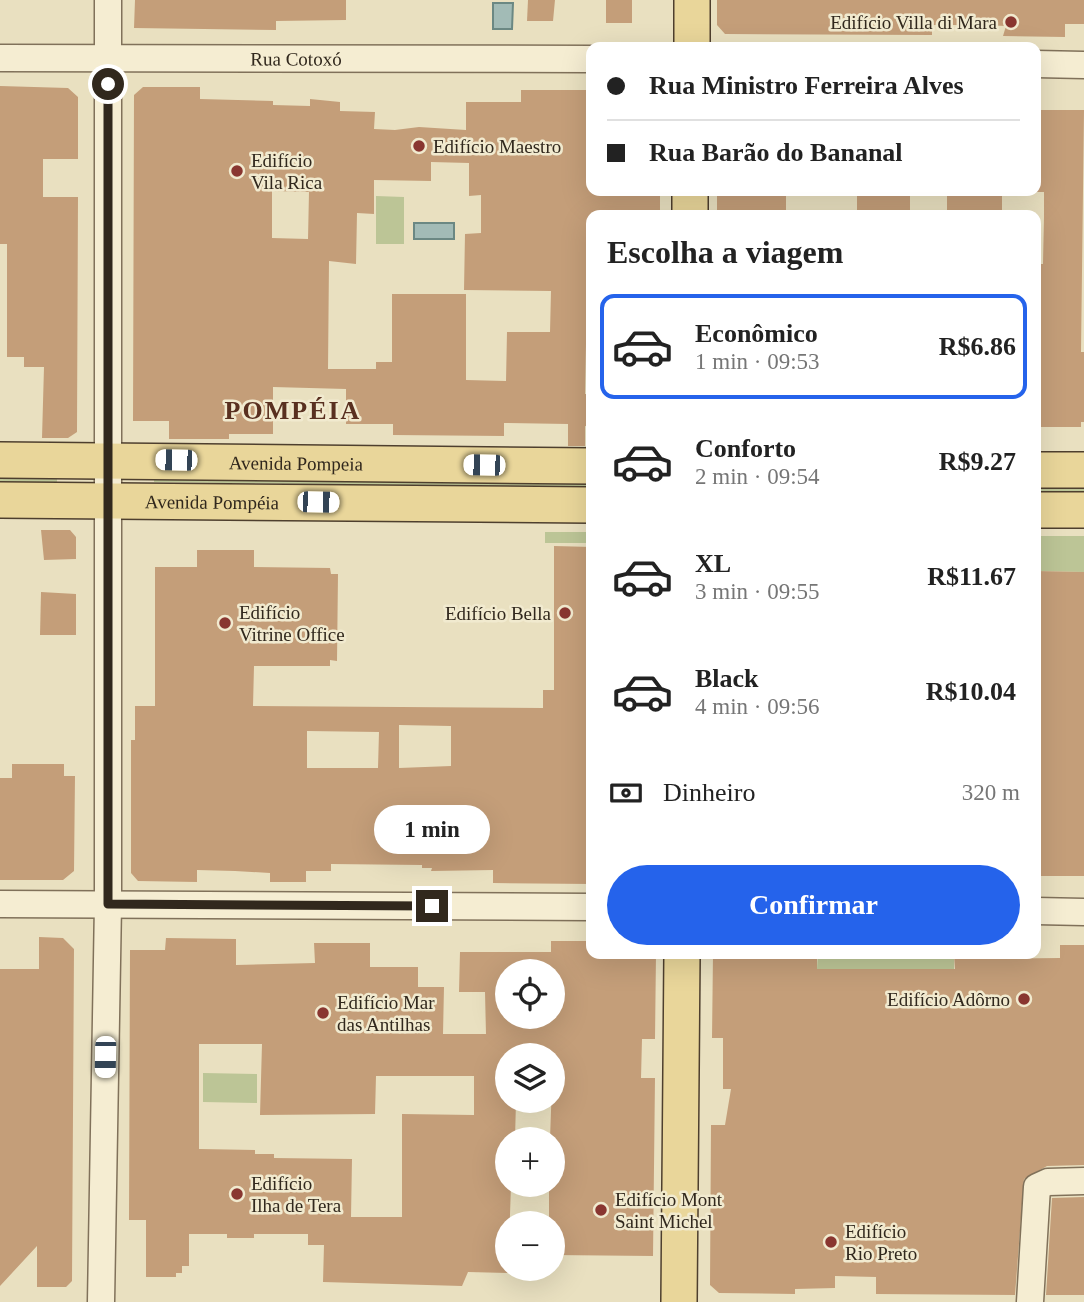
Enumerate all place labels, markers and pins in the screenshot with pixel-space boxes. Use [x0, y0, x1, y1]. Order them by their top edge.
place label: Edifício Villa di Mara [830, 12, 998, 33]
marker: Edifício Villa di Mara [1003, 14, 1019, 30]
place label: Edifício Maestro [433, 136, 561, 157]
marker: Edifício Maestro [411, 138, 427, 154]
place label: Edifício Vila Rica [251, 150, 323, 193]
marker: Edifício Vila Rica [229, 163, 245, 179]
place label: Edifício Vitrine Office [239, 602, 345, 645]
place label: Edifício Bella [445, 603, 552, 624]
marker: Edifício Bella [557, 605, 573, 621]
marker: Edifício Vitrine Office [217, 615, 233, 631]
place label: Edifício Adôrno [887, 989, 1010, 1010]
marker: Edifício Adôrno [1016, 991, 1032, 1007]
place label: Edifício Mar das Antilhas [337, 992, 435, 1035]
marker: Edifício Mar das Antilhas [315, 1005, 331, 1021]
place label: Edifício Ilha de Tera [251, 1173, 342, 1216]
marker: Edifício Ilha de Tera [229, 1186, 245, 1202]
place label: Edifício Mont Saint Michel [615, 1189, 723, 1232]
marker: Edifício Mont Saint Michel [593, 1202, 609, 1218]
place label: Edifício Rio Preto [845, 1221, 917, 1264]
marker: Edifício Rio Preto [823, 1234, 839, 1250]

